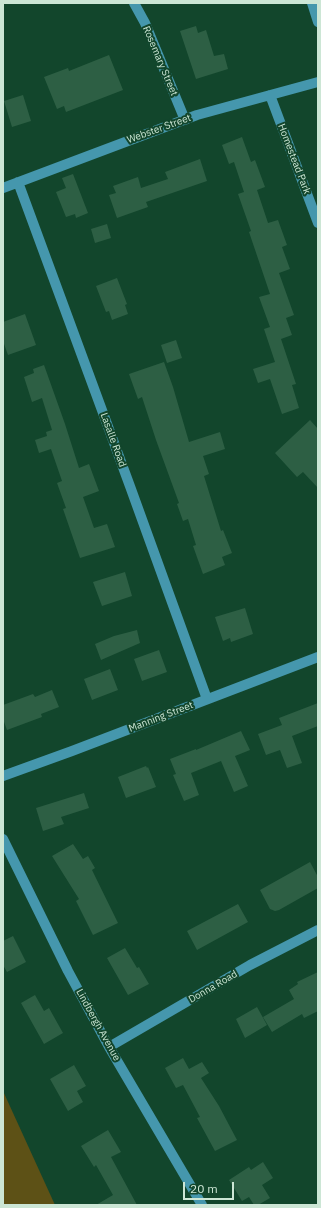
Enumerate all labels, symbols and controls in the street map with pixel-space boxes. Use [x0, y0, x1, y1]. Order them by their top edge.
street label: Rosemary Street [140, 24, 180, 98]
street label: Webster Street [125, 112, 193, 146]
street label: Homestead Park [275, 122, 313, 196]
street label: Lasalle Road [98, 411, 128, 469]
street label: Manning Street [127, 699, 195, 735]
street label: Donna Road [186, 968, 240, 1006]
street label: Lindbergh Avenue [73, 987, 123, 1063]
scale bar [185, 1174, 236, 1200]
text: 20 m [190, 1181, 218, 1196]

